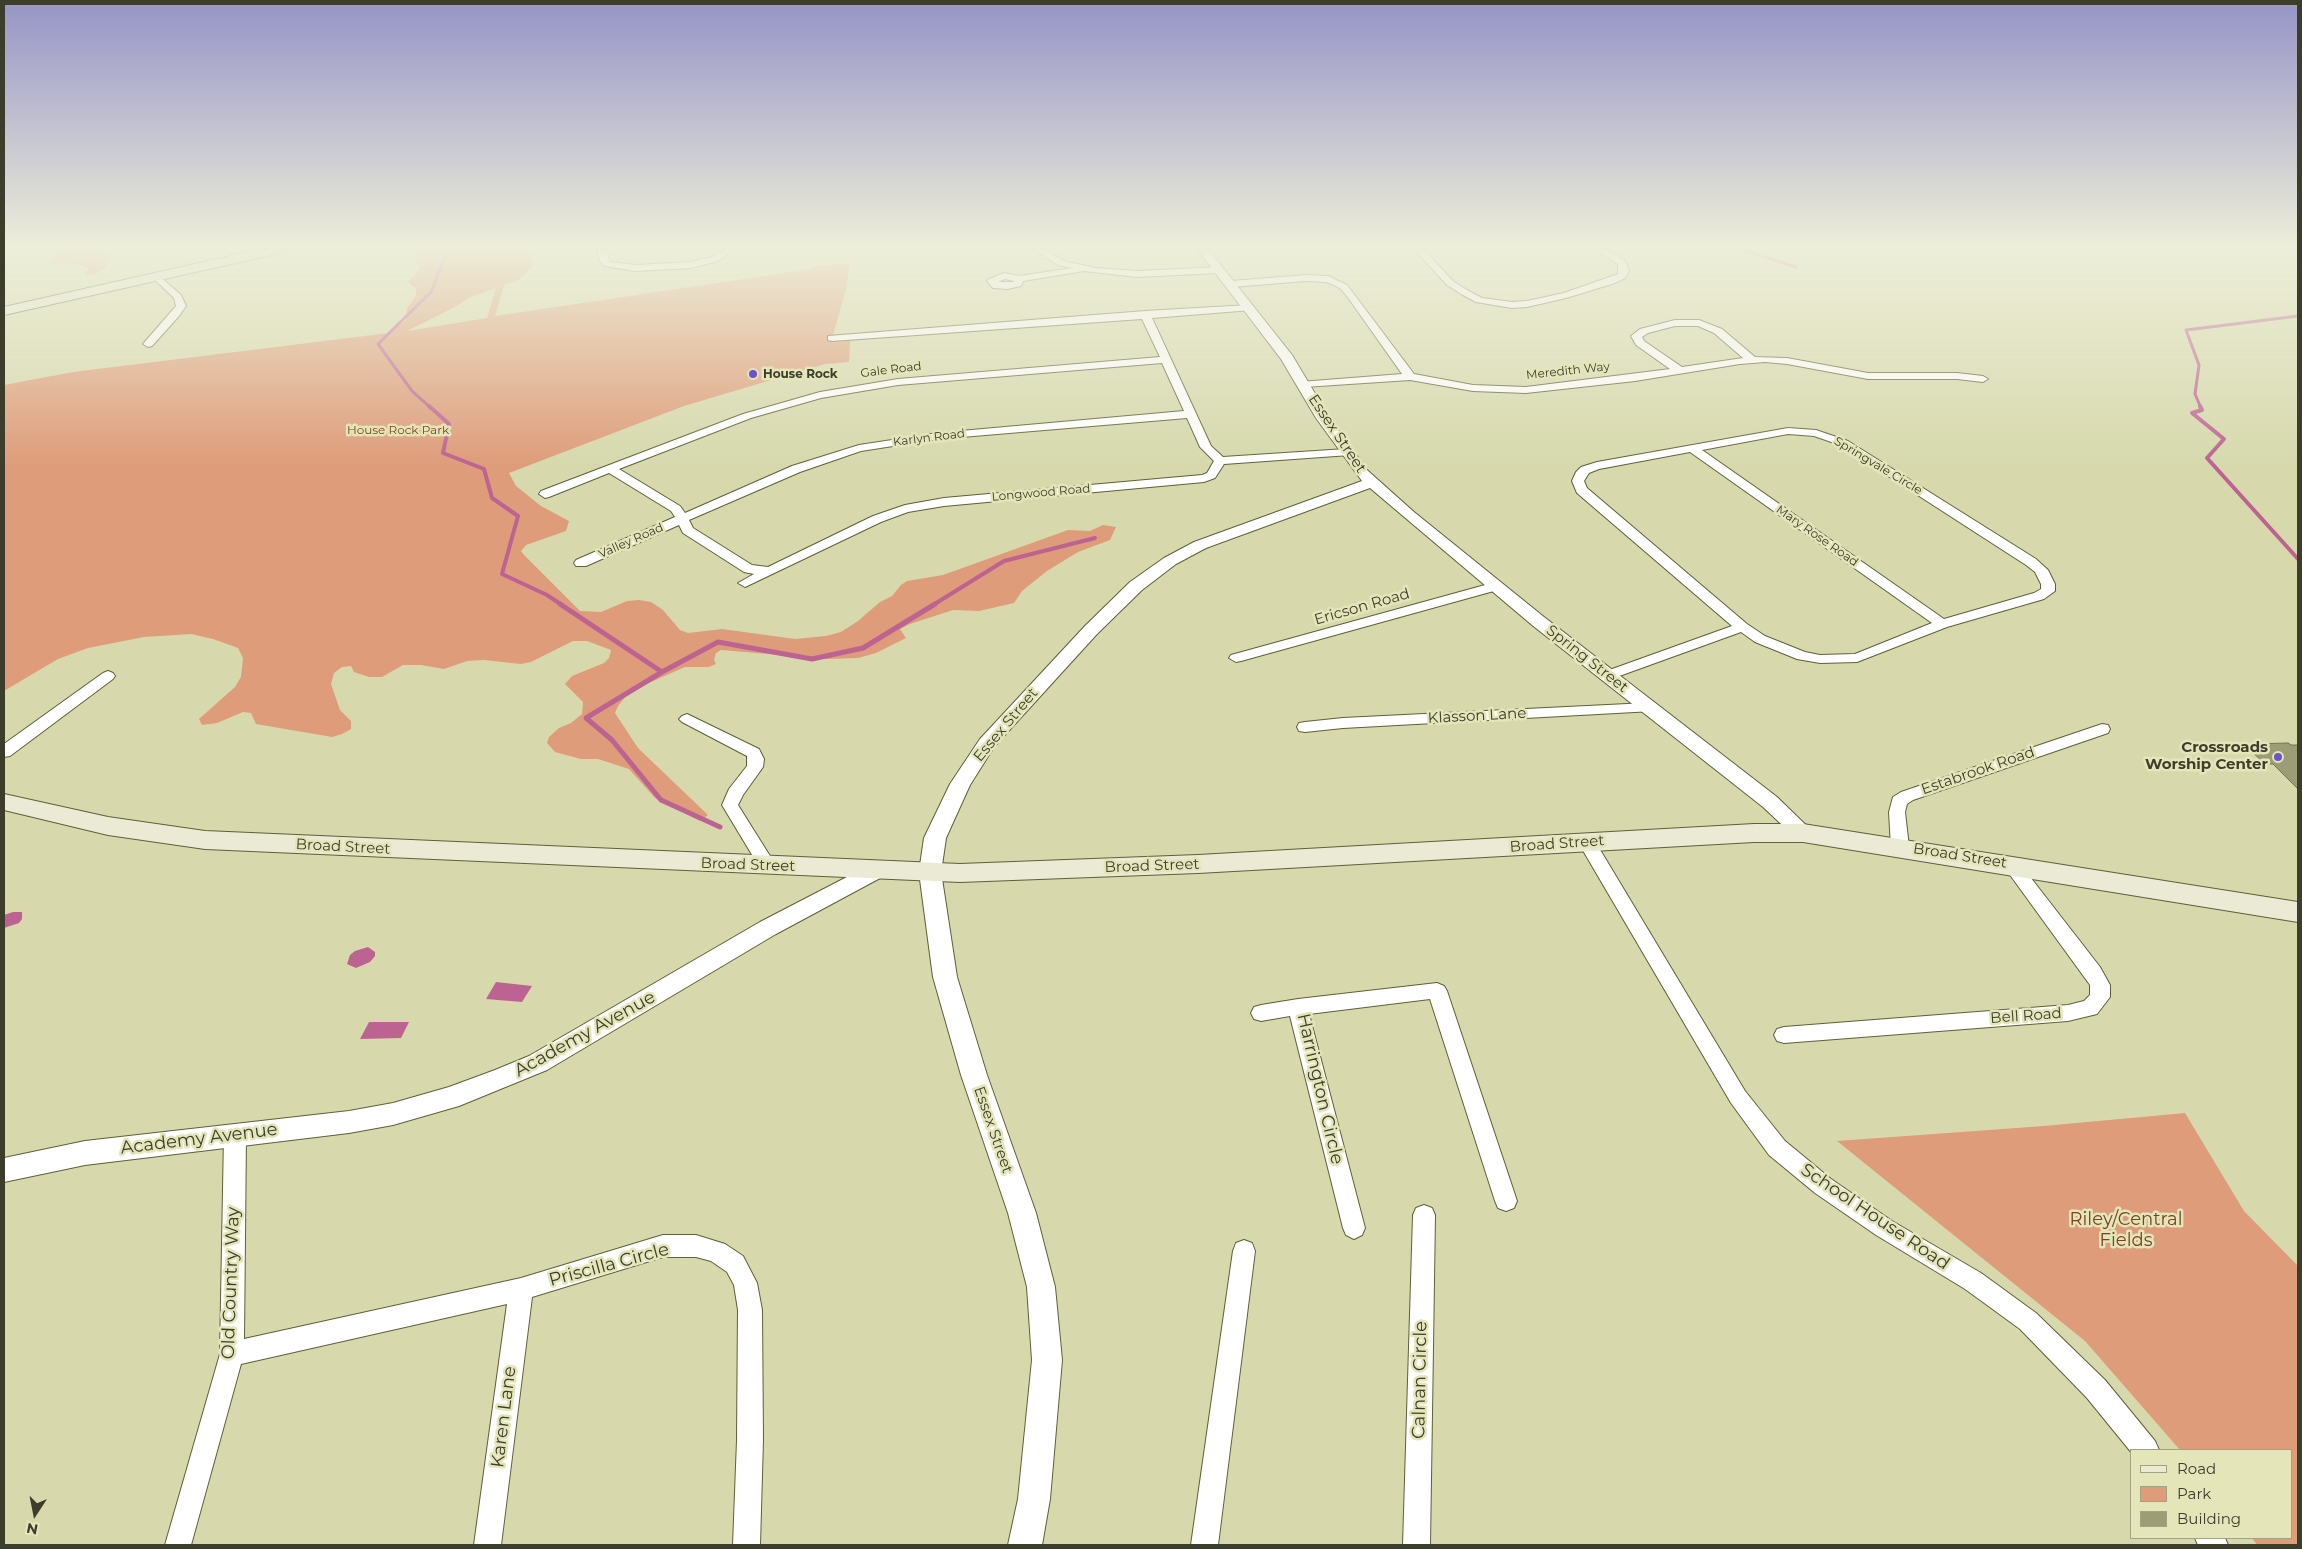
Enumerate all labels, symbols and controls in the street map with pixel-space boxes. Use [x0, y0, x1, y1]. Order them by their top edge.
street label: Gale Road [860, 359, 922, 381]
street label: Meredith Way [1525, 359, 1611, 383]
place label: House Rock [763, 367, 838, 381]
marker: House Rock [747, 368, 759, 380]
street label: Essex Street [1304, 391, 1370, 477]
park label: House Rock Park [347, 423, 449, 437]
street label: Karlyn Road [892, 426, 966, 450]
street label: Springvale Circle [1831, 434, 1925, 498]
street label: Longwood Road [991, 482, 1091, 504]
street label: Mary Rose Road [1773, 502, 1861, 570]
street label: Valley Road [596, 520, 666, 562]
street label: Ericson Road [1312, 585, 1412, 629]
street label: Spring Street [1542, 621, 1632, 697]
street label: Essex Street [970, 684, 1042, 766]
street label: Klasson Lane [1427, 704, 1527, 728]
place label: Crossroads Worship Center [2145, 739, 2268, 774]
street label: Estabrook Road [1919, 743, 2037, 799]
marker: Crossroads Worship Center [2272, 751, 2284, 763]
street label: Broad Street [1509, 832, 1605, 856]
street label: Broad Street [295, 836, 391, 858]
street label: Broad Street [1912, 840, 2008, 872]
street label: Broad Street [700, 854, 796, 876]
street label: Broad Street [1104, 855, 1200, 877]
street label: Academy Avenue [511, 986, 659, 1082]
street label: Bell Road [1990, 1005, 2062, 1027]
street label: Harrington Circle [1292, 1011, 1348, 1167]
street label: Essex Street [970, 1084, 1016, 1176]
street label: Academy Avenue [119, 1119, 279, 1159]
street label: School House Road [1796, 1159, 1954, 1275]
street label: Old Country Way [218, 1206, 244, 1360]
park label: Riley/Central Fields [2069, 1209, 2183, 1252]
street label: Priscilla Circle [547, 1239, 671, 1291]
street label: Calnan Circle [1408, 1321, 1432, 1439]
street label: Karen Lane [487, 1365, 521, 1469]
legend [2130, 1449, 2292, 1539]
text: Road [2177, 1459, 2216, 1478]
text: Park [2177, 1484, 2211, 1503]
north arrow [10, 1489, 60, 1539]
text: Building [2177, 1509, 2241, 1528]
text: N [25, 1519, 39, 1539]

